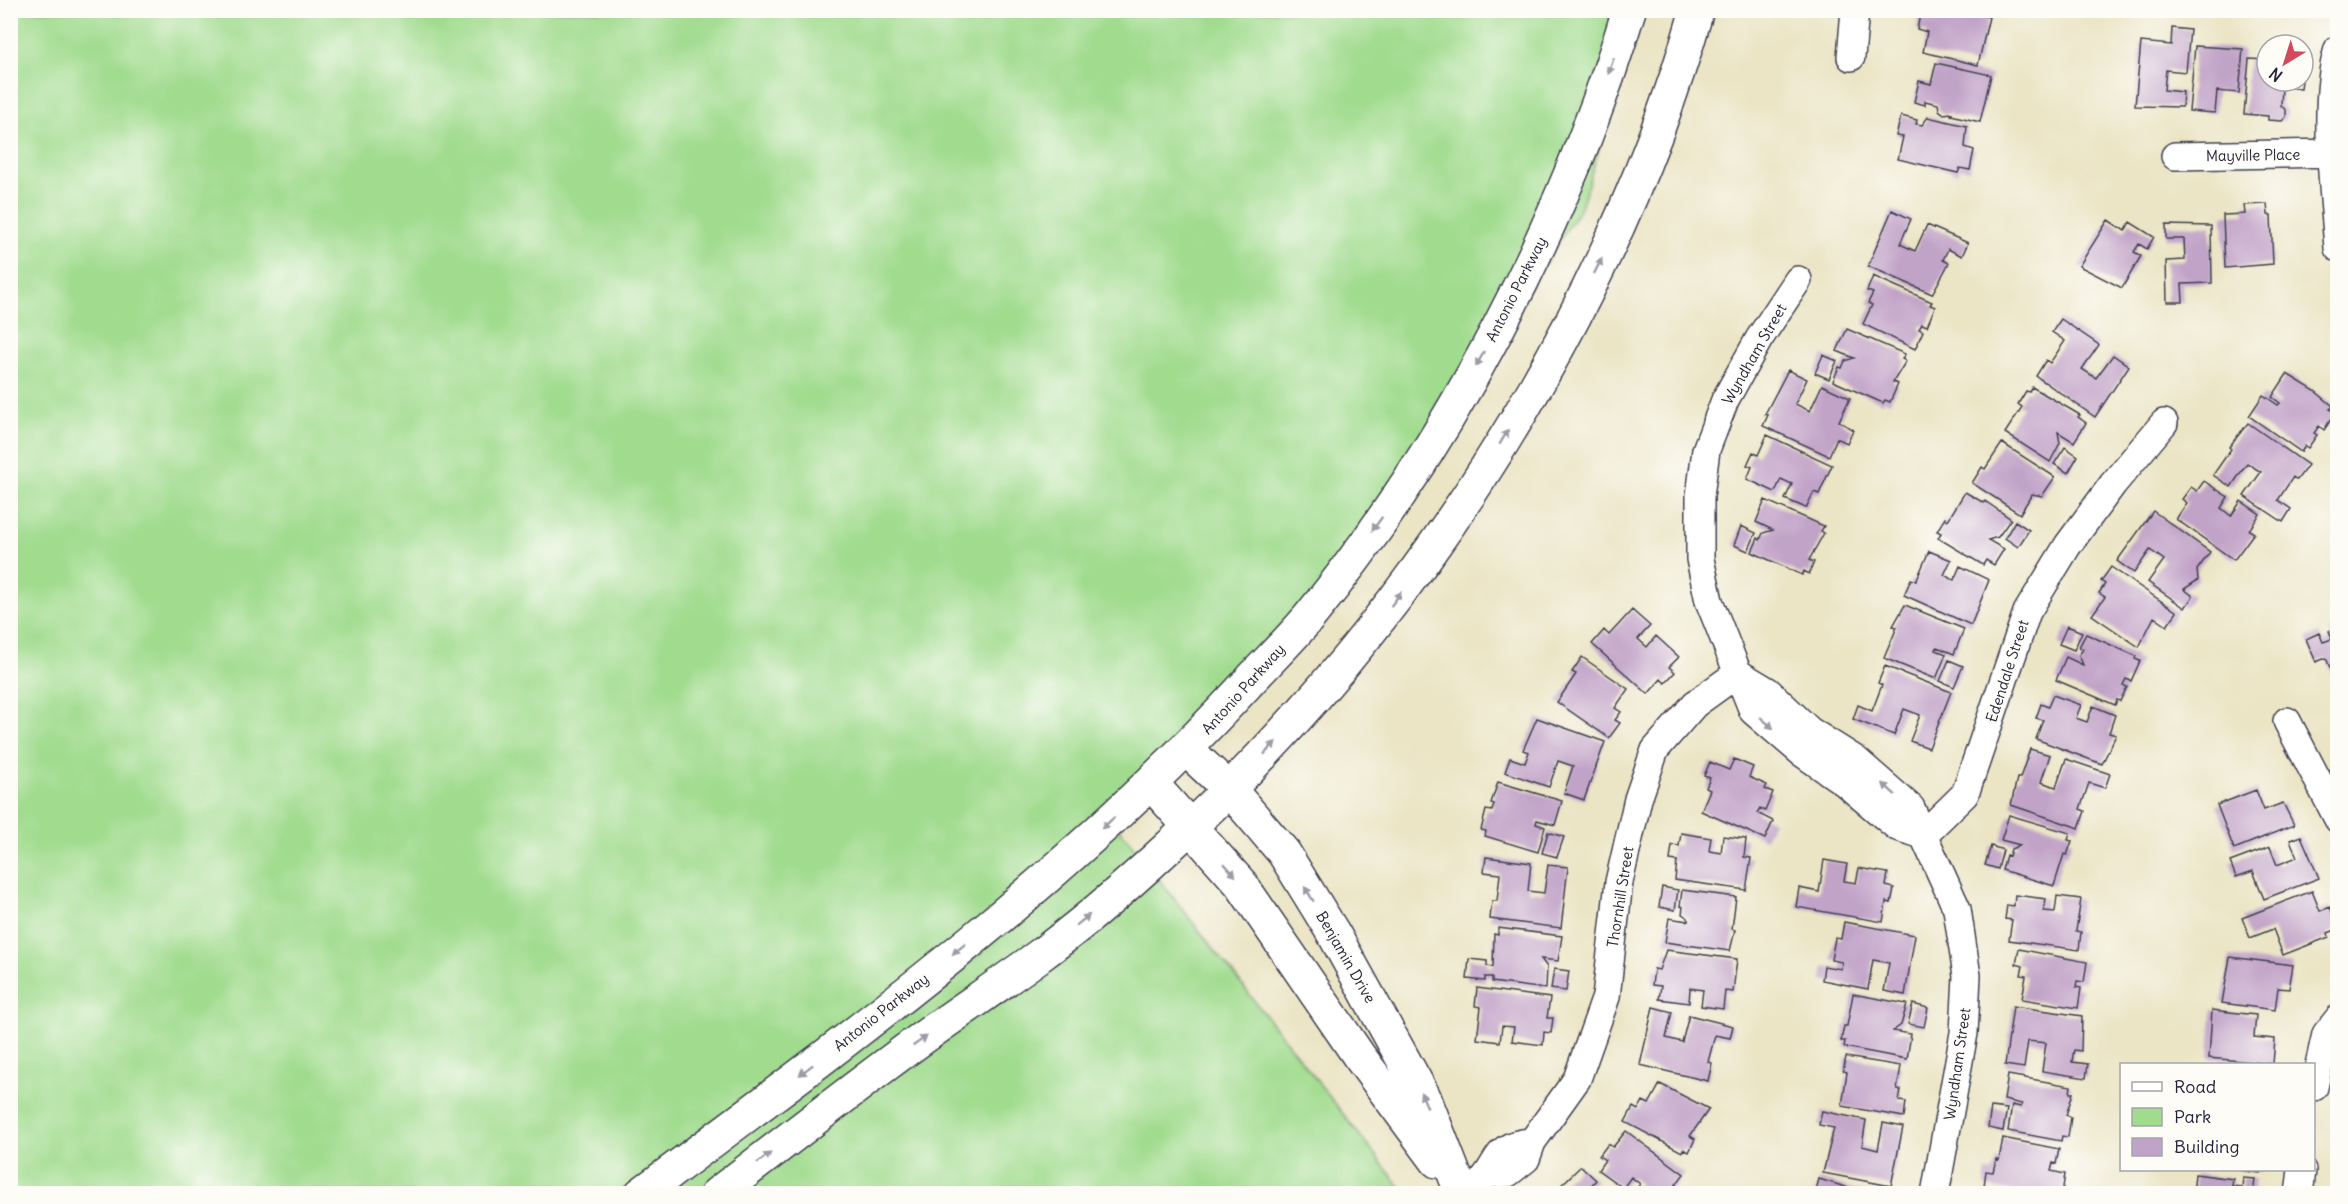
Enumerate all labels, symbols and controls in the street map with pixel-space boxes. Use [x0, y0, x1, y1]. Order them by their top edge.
north arrow [2255, 33, 2315, 93]
one-way arrow [1605, 57, 1615, 75]
text: N [2265, 64, 2286, 86]
street label: Mayville Place [2206, 145, 2300, 165]
street label: Antonio Parkway [1481, 233, 1551, 345]
one-way arrow [1593, 258, 1603, 275]
street label: Wyndham Street [1717, 300, 1791, 408]
one-way arrow [1475, 350, 1485, 367]
one-way arrow [1498, 429, 1509, 445]
one-way arrow [1372, 516, 1383, 532]
one-way arrow [1390, 591, 1401, 607]
street label: Edendale Street [1982, 617, 2032, 725]
street label: Antonio Parkway [1197, 640, 1289, 738]
one-way arrow [1759, 716, 1774, 729]
one-way arrow [1263, 740, 1277, 755]
one-way arrow [1881, 782, 1896, 796]
one-way arrow [1101, 816, 1116, 829]
street label: Thornhill Street [1603, 845, 1637, 949]
one-way arrow [1223, 862, 1236, 878]
one-way arrow [1304, 886, 1315, 902]
street label: Benjamin Drive [1312, 908, 1380, 1006]
one-way arrow [1075, 914, 1091, 927]
one-way arrow [952, 942, 967, 955]
street label: Antonio Parkway [830, 969, 932, 1055]
street label: Wyndham Street [1940, 1007, 1974, 1121]
one-way arrow [912, 1035, 927, 1047]
legend [2120, 1063, 2315, 1171]
one-way arrow [799, 1064, 814, 1076]
text: Road [2174, 1075, 2217, 1098]
one-way arrow [1420, 1092, 1429, 1109]
text: Park [2174, 1105, 2211, 1128]
text: Building [2174, 1135, 2239, 1158]
one-way arrow [756, 1152, 772, 1164]

